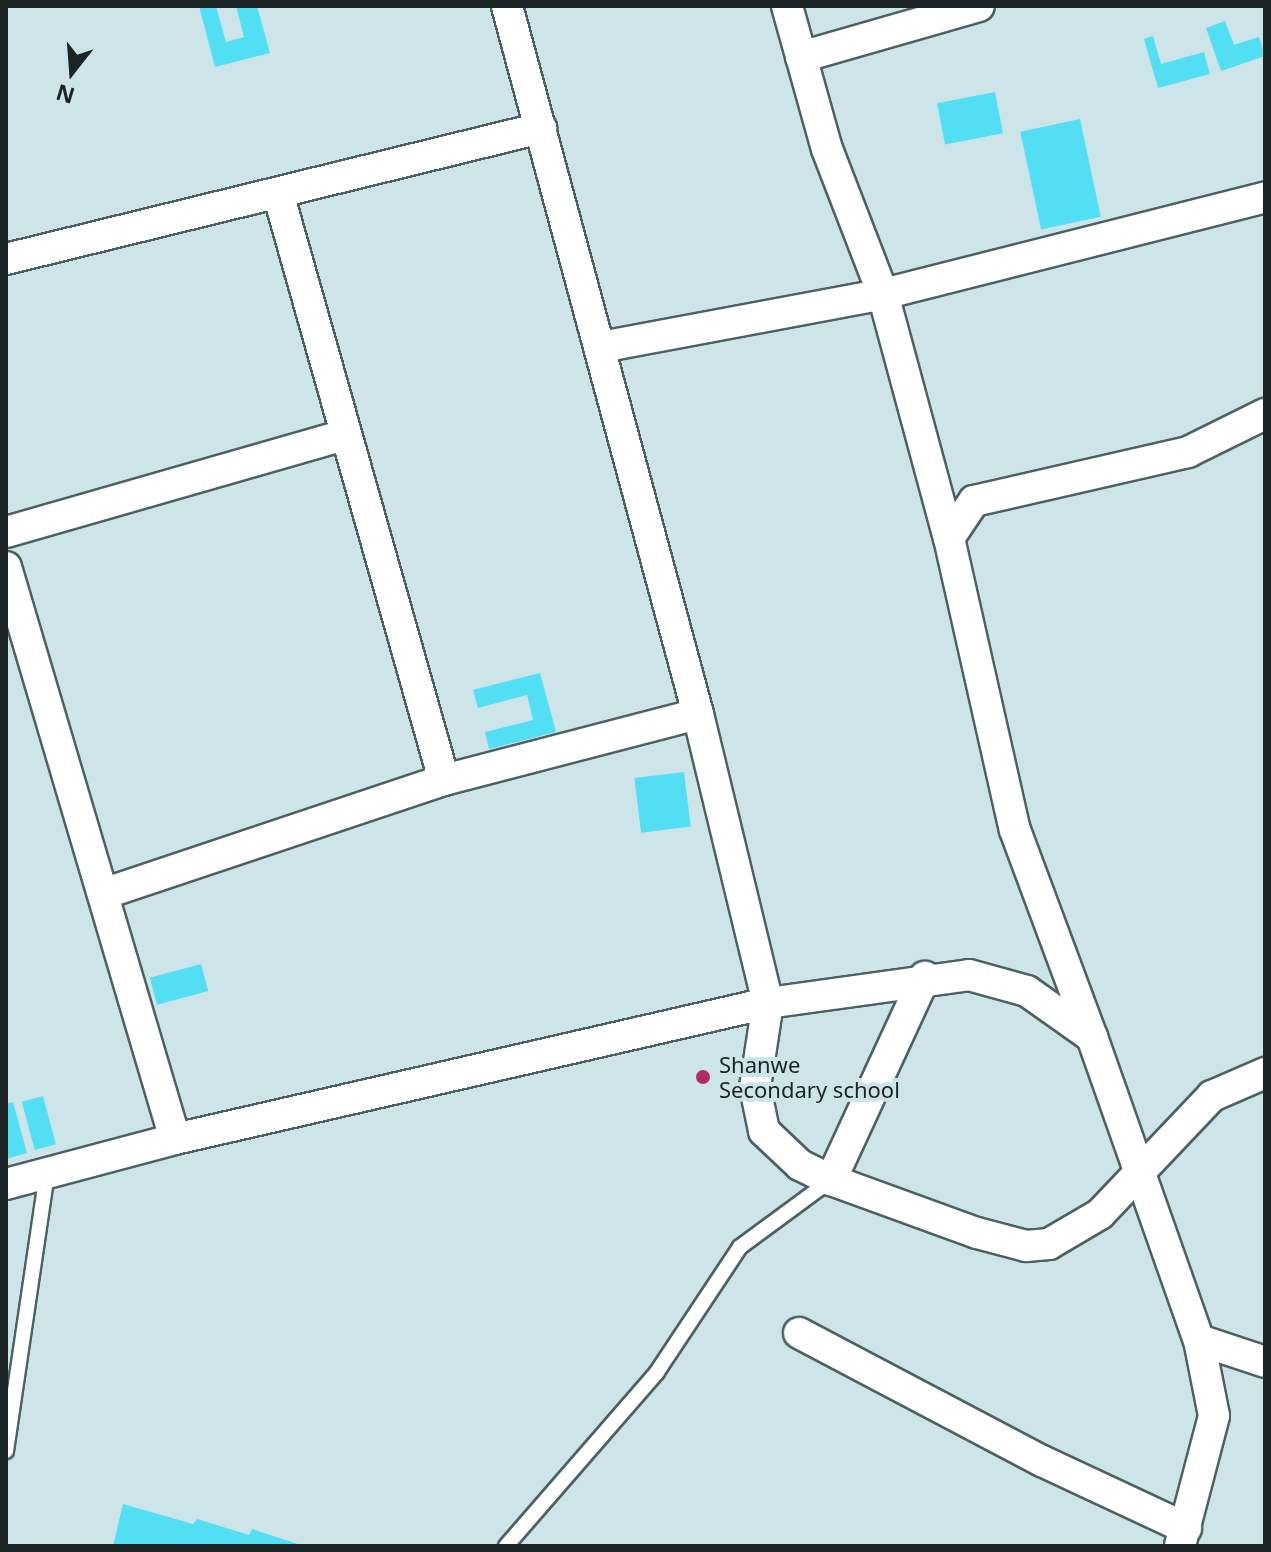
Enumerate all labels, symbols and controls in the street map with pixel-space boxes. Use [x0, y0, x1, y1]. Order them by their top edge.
north arrow [32, 32, 112, 112]
text: N [52, 78, 78, 112]
place label: Shanwe Secondary school [719, 1051, 900, 1102]
marker: Shanwe Secondary school [694, 1068, 712, 1086]

